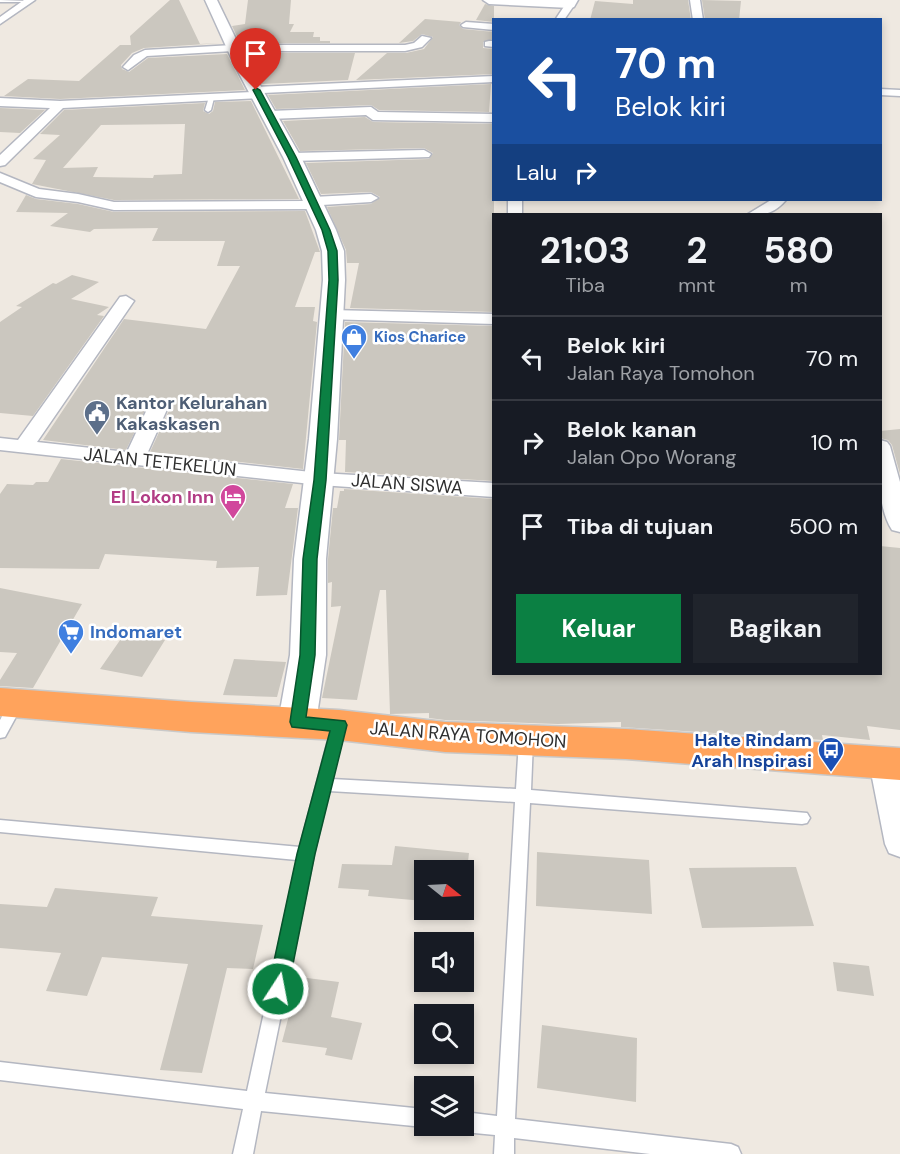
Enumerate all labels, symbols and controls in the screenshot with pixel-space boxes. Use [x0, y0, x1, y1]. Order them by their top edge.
pin [230, 28, 281, 90]
text: 70 m [615, 36, 716, 91]
icon: arrive [239, 37, 272, 70]
icon: left [516, 42, 594, 120]
text: Belok kiri [615, 89, 726, 124]
icon: right [569, 156, 602, 189]
text: Lalu [516, 158, 557, 187]
text: 21:03 [540, 227, 630, 274]
text: 2 [686, 227, 707, 274]
text: 580 [763, 227, 834, 274]
text: Tiba [565, 272, 605, 298]
text: mnt [678, 272, 715, 298]
text: m [790, 272, 808, 298]
shop icon: Kios Charice [339, 322, 369, 360]
place label: Kios Charice [374, 327, 466, 347]
text: Belok kiri [567, 331, 665, 360]
icon: left [516, 342, 549, 375]
text: 70 m [806, 344, 858, 373]
text: Jalan Raya Tomohon [567, 360, 755, 386]
place label: Kantor Kelurahan Kakaskasen [116, 391, 267, 436]
public building icon: Kantor Kelurahan Kakaskasen [82, 398, 112, 436]
text: Belok kanan [567, 415, 697, 444]
icon: right [516, 426, 549, 459]
text: 10 m [811, 428, 858, 457]
street label: JALAN TETEKELUN [82, 442, 238, 482]
text: Jalan Opo Worang [567, 444, 736, 470]
street label: JALAN SISWA [350, 468, 464, 500]
hotel icon: El Lokon Inn [218, 482, 248, 520]
place label: El Lokon Inn [111, 485, 214, 509]
icon: arrive [516, 510, 549, 543]
text: Tiba di tujuan [567, 512, 713, 541]
text: 500 m [789, 512, 858, 541]
button: Keluar [516, 594, 681, 663]
button: Bagikan [693, 594, 858, 663]
supermarket icon: Indomaret [56, 617, 86, 655]
place label: Indomaret [90, 620, 182, 644]
street label: JALAN RAYA TOMOHON [369, 716, 567, 754]
place label: Halte Rindam Arah Inspirasi [691, 728, 812, 773]
bus stop icon: Halte Rindam Arah Inspirasi [816, 735, 846, 773]
north arrow [414, 860, 474, 920]
map controls [414, 860, 474, 1136]
button: sound [414, 932, 474, 992]
position arrow [246, 957, 310, 1021]
button: search [414, 1004, 474, 1064]
button: layers [414, 1076, 474, 1136]

